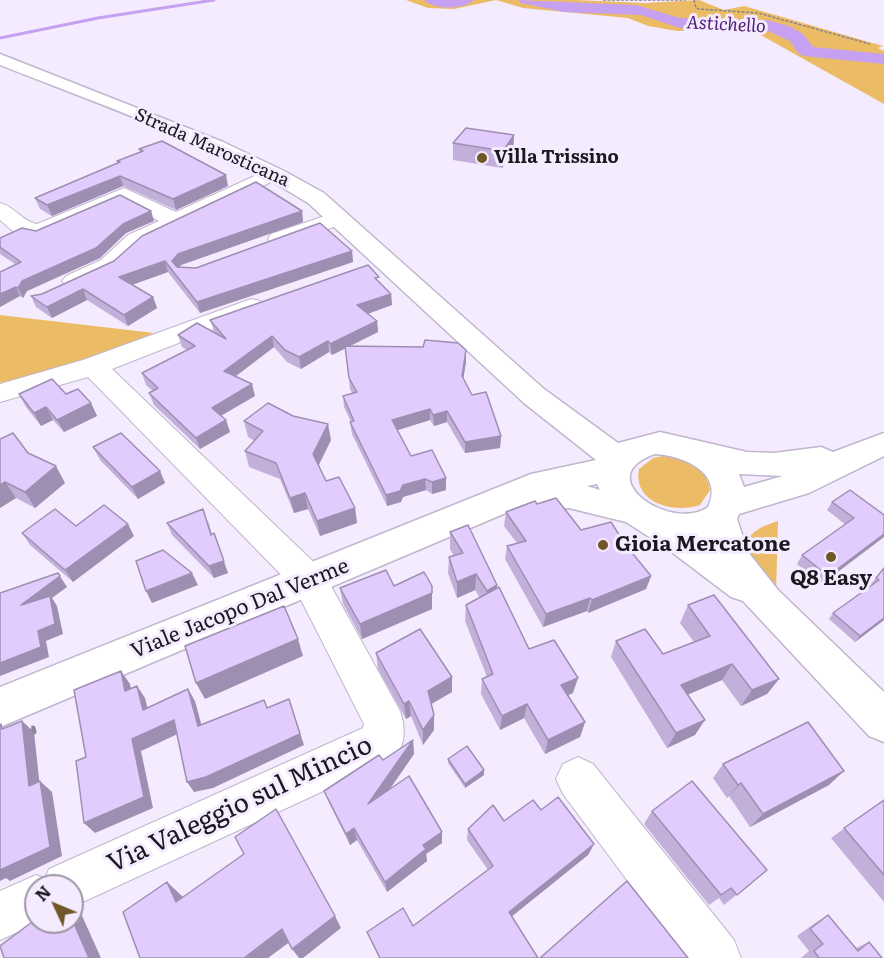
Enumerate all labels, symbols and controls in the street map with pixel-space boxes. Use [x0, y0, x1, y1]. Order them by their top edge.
water label: Astichello [686, 12, 766, 38]
street label: Strada Marosticana [131, 104, 293, 192]
place label: Villa Trissino [494, 147, 619, 169]
marker: Villa Trissino [475, 151, 489, 165]
place label: Gioia Mercatone [615, 532, 790, 558]
marker: Gioia Mercatone [596, 538, 610, 552]
marker: Q8 Easy [824, 550, 838, 564]
street label: Viale Jacopo Dal Verme [127, 554, 353, 664]
place label: Q8 Easy [790, 566, 872, 592]
street label: Via Valeggio sul Mincio [103, 730, 377, 880]
north arrow [24, 874, 84, 934]
text: N [29, 880, 56, 906]

